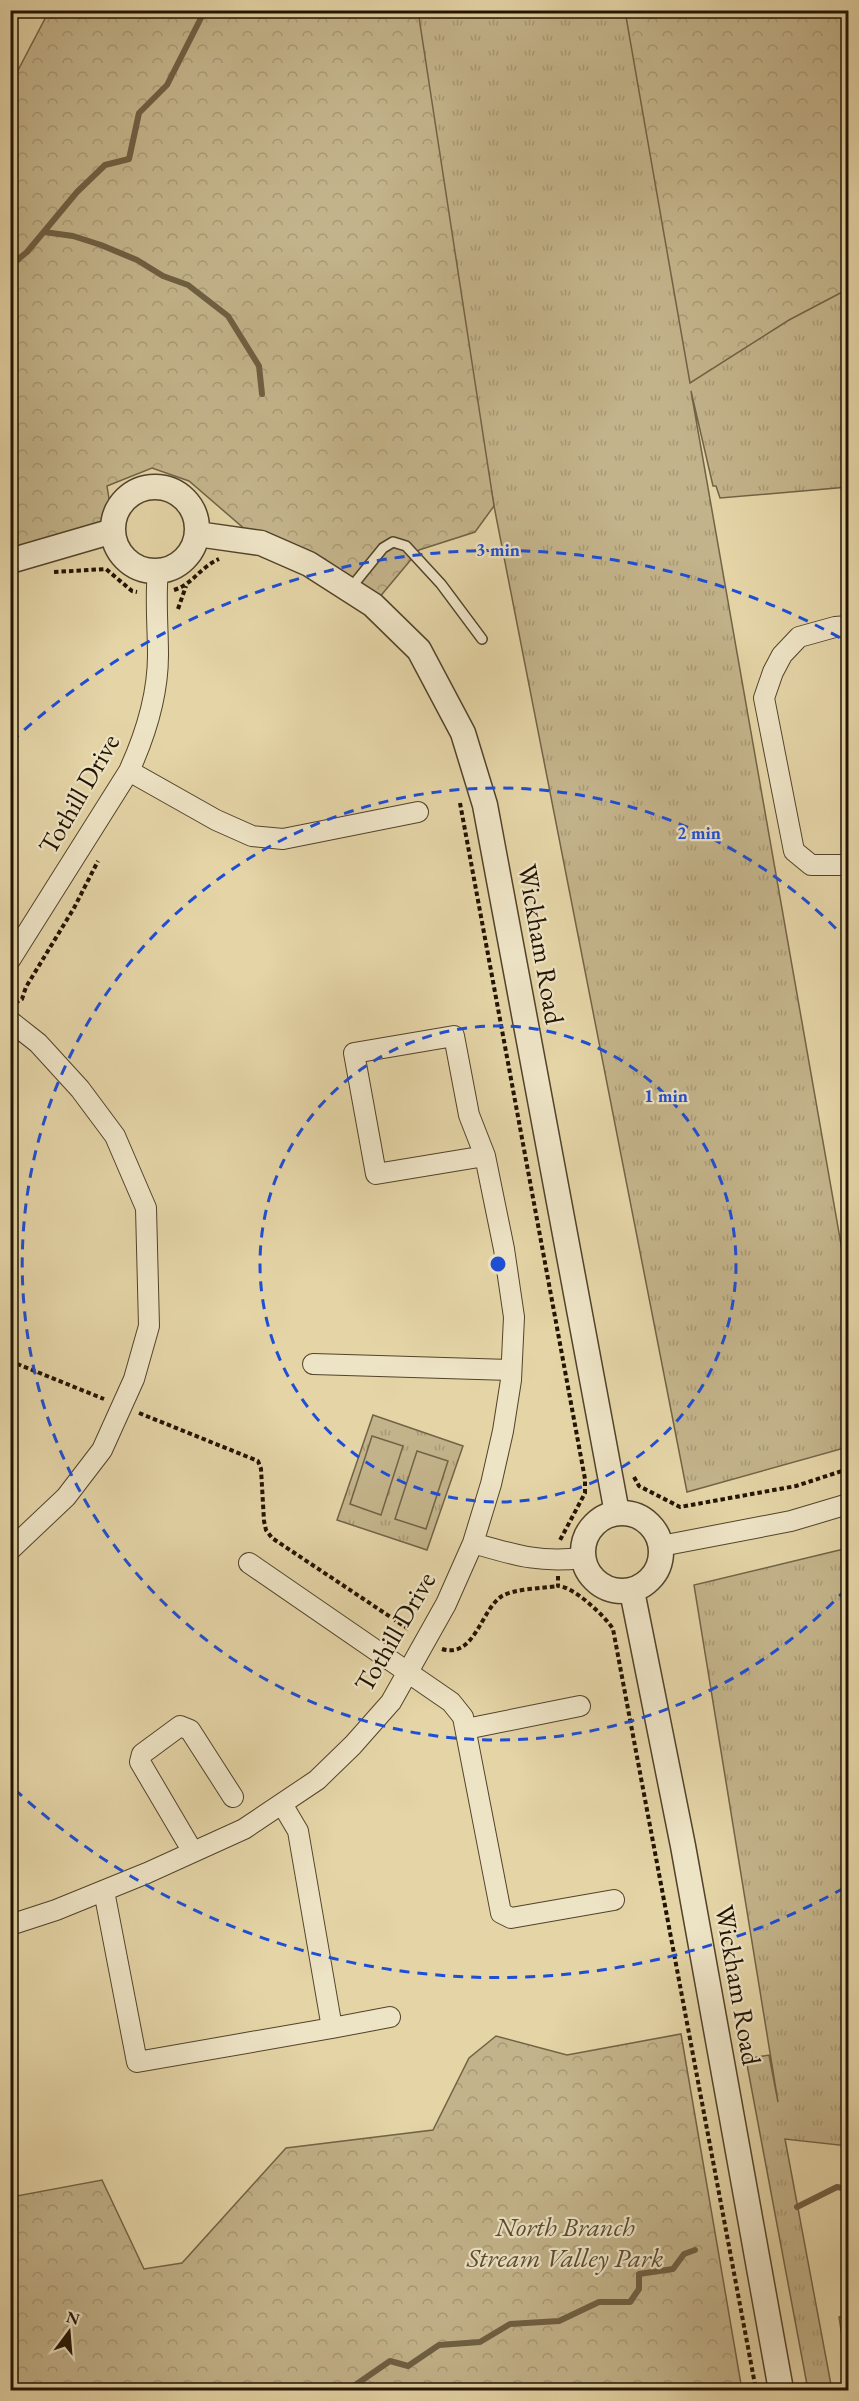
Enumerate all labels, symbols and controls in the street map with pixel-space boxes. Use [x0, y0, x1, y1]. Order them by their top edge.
text: 3 min [476, 538, 520, 561]
street label: Tothill Drive [30, 727, 127, 860]
text: 2 min [677, 821, 721, 844]
street label: Wickham Road [510, 861, 573, 1027]
text: 1 min [644, 1084, 688, 1107]
centre of rings [488, 1254, 508, 1274]
street label: Tothill Drive [346, 1565, 443, 1698]
street label: Wickham Road [707, 1902, 770, 2068]
park label: North Branch Stream Valley Park [466, 2209, 663, 2275]
north arrow [39, 2302, 99, 2362]
text: N [64, 2306, 82, 2330]

